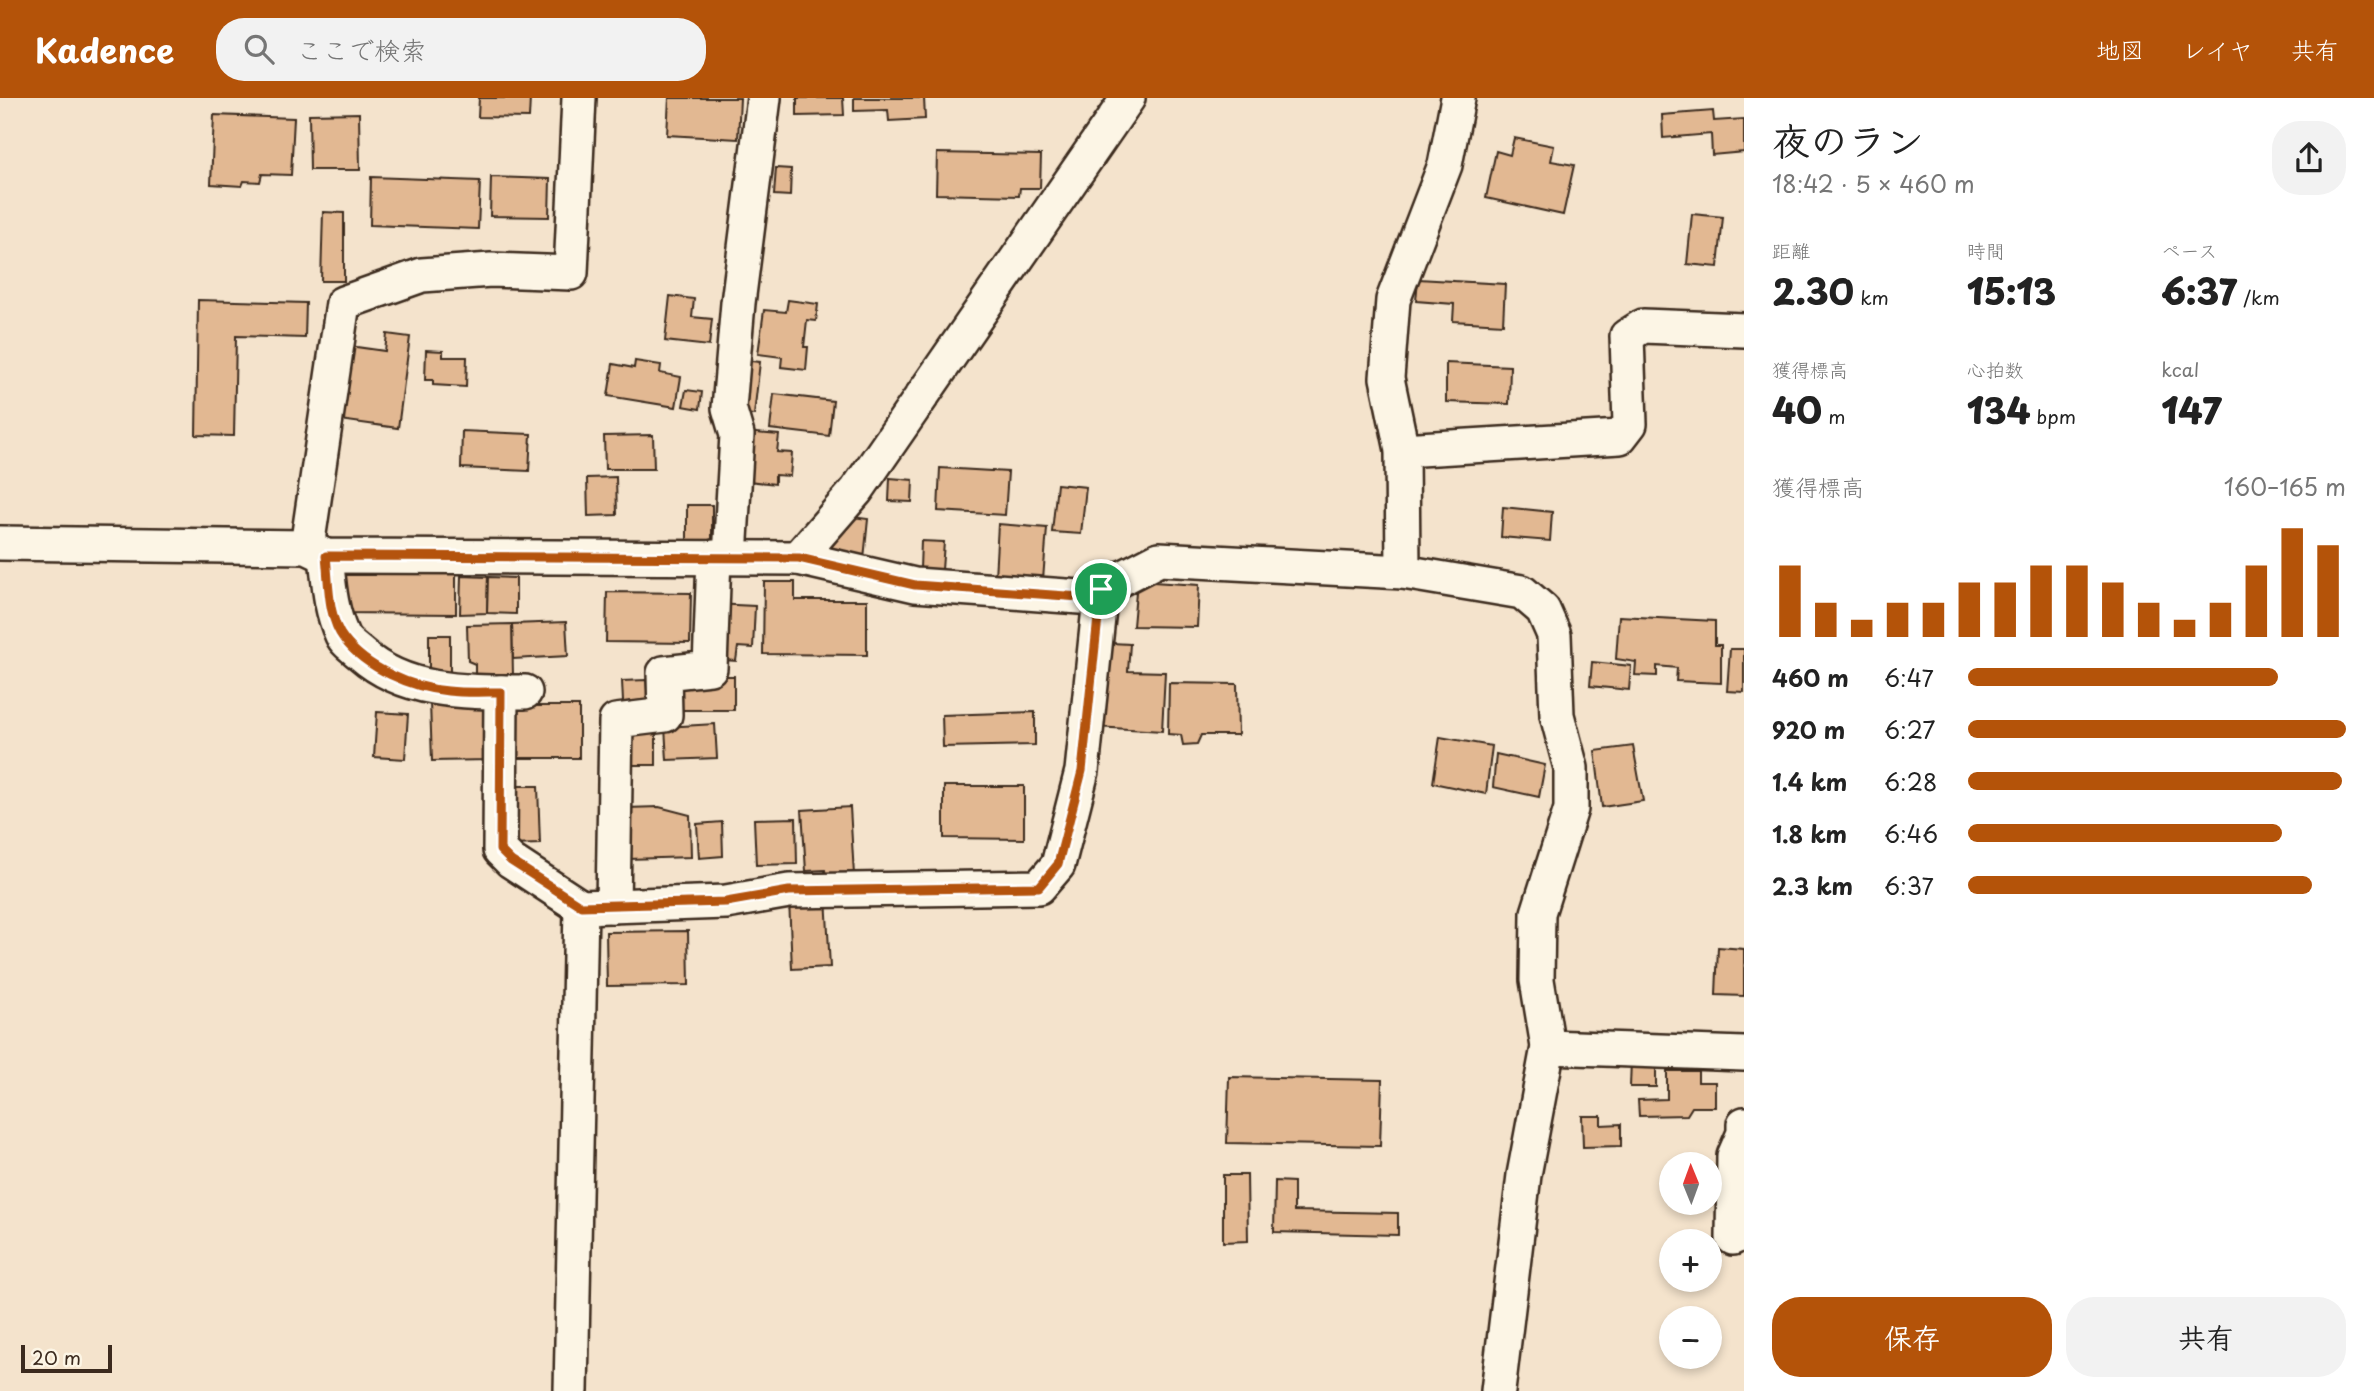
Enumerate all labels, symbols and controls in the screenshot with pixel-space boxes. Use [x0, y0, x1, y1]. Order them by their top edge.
search box [216, 18, 706, 81]
text: Kadence [35, 24, 174, 74]
icon: search [240, 30, 278, 68]
text: ここで検索 [296, 30, 426, 69]
text: 地図 [2096, 31, 2144, 67]
text: レイヤ [2182, 31, 2253, 67]
text: 共有 [2291, 31, 2339, 67]
text: 夜のラン [1772, 111, 1924, 168]
button: share [2272, 121, 2346, 195]
text: 18:42 · 5 × 460 m [1772, 166, 1975, 201]
text: 距離 [1772, 236, 1810, 264]
text: 時間 [1967, 236, 2005, 264]
text: ペース [2161, 236, 2217, 264]
text: 2.30 [1772, 264, 1854, 317]
text: 15:13 [1967, 264, 2056, 317]
text: 6:37 [2161, 264, 2237, 317]
text: km [1854, 283, 1889, 311]
text: /km [2237, 283, 2280, 311]
text: 獲得標高 [1772, 355, 1848, 383]
text: 心拍数 [1967, 355, 2024, 383]
text: kcal [2161, 355, 2199, 383]
text: 40 [1772, 383, 1822, 436]
text: 134 [1967, 383, 2030, 436]
text: 147 [2161, 383, 2222, 436]
text: m [1822, 402, 1846, 430]
text: bpm [2030, 402, 2076, 430]
text: 獲得標高 [1772, 469, 1864, 504]
text: 160–165 m [2224, 469, 2346, 504]
pin [1071, 559, 1131, 619]
icon: arrive [1082, 570, 1120, 608]
text: 460 m [1772, 660, 1849, 695]
text: 6:47 [1884, 660, 1934, 695]
text: 920 m [1772, 712, 1845, 747]
text: 6:27 [1884, 712, 1935, 747]
text: 1.4 km [1772, 764, 1847, 799]
text: 6:28 [1884, 764, 1937, 799]
text: 1.8 km [1772, 816, 1847, 851]
text: 6:46 [1884, 816, 1938, 851]
text: 2.3 km [1772, 868, 1853, 903]
text: 6:37 [1884, 868, 1934, 903]
north arrow [1659, 1152, 1722, 1214]
map controls [1659, 1152, 1722, 1369]
button: + [1659, 1229, 1722, 1292]
button: 保存 [1772, 1297, 2052, 1377]
button: 共有 [2066, 1297, 2346, 1377]
button: − [1659, 1306, 1722, 1369]
scale bar [21, 1342, 112, 1374]
text: 20 m [32, 1343, 81, 1371]

